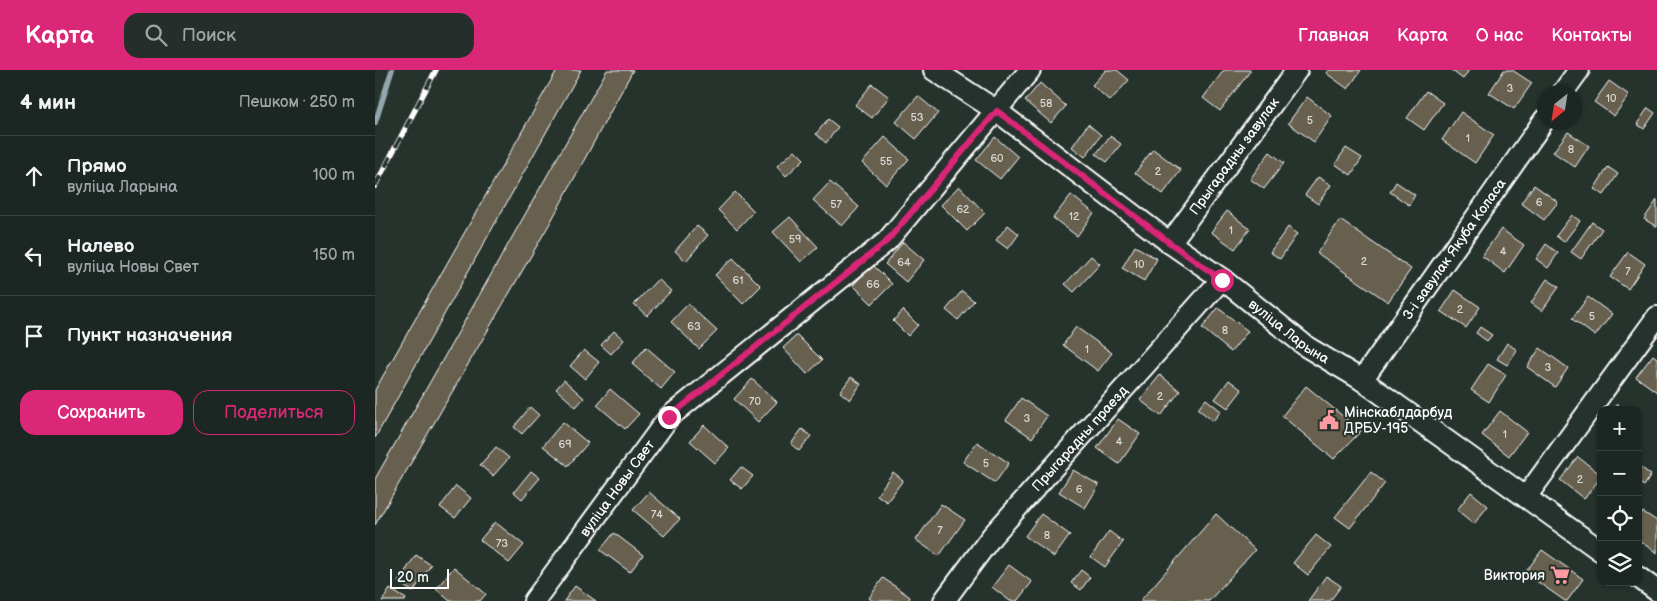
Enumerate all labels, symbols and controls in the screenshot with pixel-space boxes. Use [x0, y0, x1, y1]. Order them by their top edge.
search box [124, 13, 474, 58]
text: Карта [25, 21, 94, 50]
icon: search [142, 21, 170, 49]
text: Поиск [182, 24, 236, 47]
text: Главная [1298, 25, 1369, 46]
text: Карта [1397, 25, 1448, 46]
text: О нас [1476, 25, 1523, 46]
text: Контакты [1551, 25, 1632, 46]
house number: 3 [1507, 82, 1514, 95]
north arrow [1537, 85, 1582, 130]
text: 4 мин [20, 90, 76, 115]
house number: 10 [1606, 92, 1617, 105]
text: Пешком · 250 m [239, 93, 355, 112]
street label: Прыгарадны завулак [1186, 94, 1283, 218]
house number: 58 [1040, 97, 1052, 110]
house number: 53 [910, 111, 924, 124]
house number: 5 [1307, 114, 1313, 127]
house number: 1 [1466, 132, 1470, 145]
house number: 8 [1568, 143, 1574, 156]
house number: 60 [990, 152, 1004, 165]
text: Прямо [67, 155, 127, 178]
house number: 55 [880, 155, 892, 168]
icon: ahead [20, 162, 48, 190]
house number: 2 [1155, 165, 1162, 178]
text: 100 m [312, 166, 355, 185]
street label: 3-і завулак Якуба Коласа [1399, 175, 1510, 323]
text: вуліца Ларына [67, 178, 178, 197]
house number: 6 [1536, 196, 1543, 209]
house number: 57 [830, 198, 842, 211]
house number: 62 [956, 203, 970, 216]
house number: 12 [1069, 210, 1080, 223]
house number: 1 [1229, 224, 1233, 237]
house number: 59 [789, 233, 801, 246]
text: Налево [67, 235, 134, 258]
icon: left [20, 242, 48, 270]
house number: 4 [1500, 245, 1507, 258]
text: 150 m [313, 246, 355, 265]
house number: 2 [1361, 255, 1368, 268]
house number: 64 [897, 256, 911, 269]
text: вуліца Новы Свет [67, 258, 199, 277]
house number: 10 [1134, 258, 1145, 271]
house number: 7 [1625, 265, 1631, 278]
route start [1211, 269, 1234, 292]
house number: 61 [733, 274, 743, 287]
house number: 66 [866, 278, 880, 291]
street label: вуліца Ларына [1245, 296, 1333, 368]
house number: 2 [1457, 303, 1464, 316]
house number: 5 [1589, 310, 1595, 323]
house number: 63 [687, 320, 701, 333]
icon: arrive [20, 322, 48, 350]
text: Пункт назначения [67, 324, 232, 347]
house number: 8 [1222, 324, 1228, 337]
house number: 1 [1085, 343, 1089, 356]
house number: 3 [1545, 361, 1552, 374]
street label: Прыгарадны праезд [1028, 382, 1132, 495]
button: Сохранить [20, 390, 183, 435]
button: Поделиться [193, 390, 355, 435]
house number: 2 [1157, 390, 1164, 403]
house number: 70 [749, 395, 761, 408]
place label: Мінскаблдарбуд ДРБУ-195 [1344, 404, 1453, 437]
route end [658, 406, 681, 429]
map controls [1597, 406, 1642, 586]
button: + [1597, 406, 1642, 451]
public building icon: Мінскаблдарбуд ДРБУ-195 [1318, 409, 1340, 431]
house number: 3 [1024, 412, 1031, 425]
house number: 1 [1503, 428, 1507, 441]
house number: 4 [1116, 435, 1123, 448]
street label: вуліца Новы Свет [576, 436, 659, 540]
house number: 69 [558, 438, 572, 451]
button: − [1597, 451, 1642, 496]
house number: 5 [983, 457, 989, 470]
house number: 2 [1577, 473, 1584, 486]
house number: 6 [1076, 483, 1083, 496]
button: locate [1597, 496, 1642, 541]
house number: 74 [651, 508, 663, 521]
house number: 7 [937, 524, 943, 537]
house number: 8 [1044, 529, 1050, 542]
house number: 73 [496, 537, 508, 550]
button: layers [1597, 541, 1642, 586]
supermarket icon: Виктория [1549, 564, 1571, 586]
scale bar [390, 566, 449, 589]
place label: Виктория [1484, 567, 1545, 584]
text: 20 m [397, 569, 429, 586]

